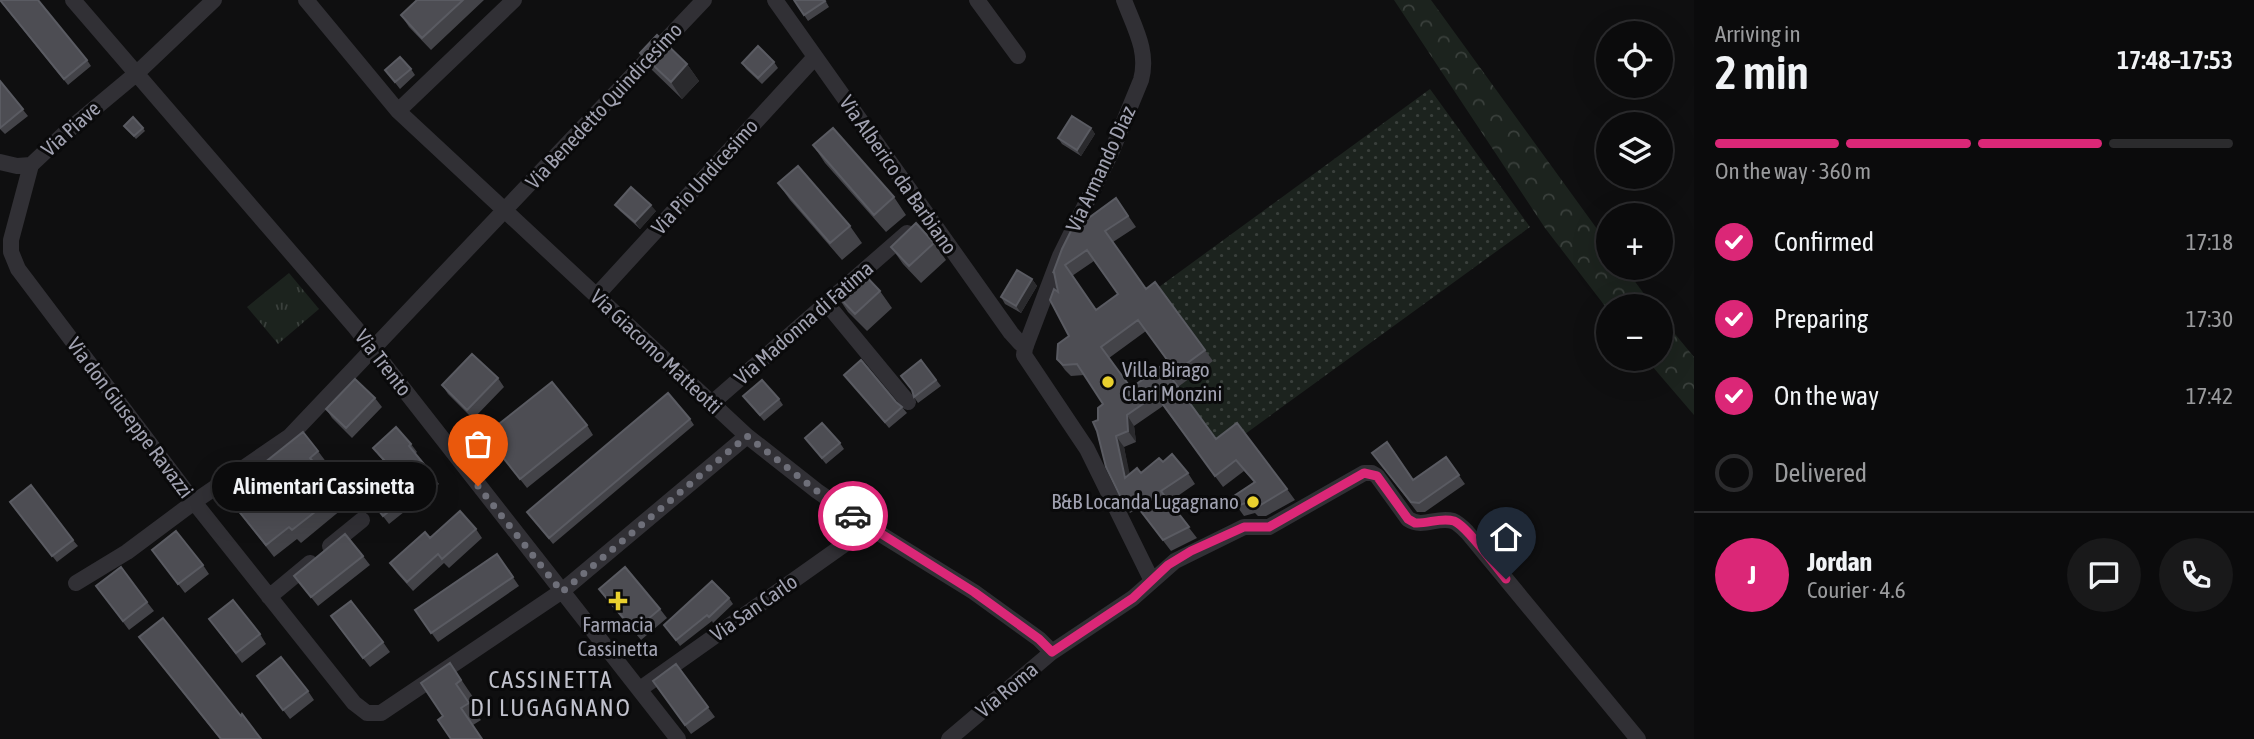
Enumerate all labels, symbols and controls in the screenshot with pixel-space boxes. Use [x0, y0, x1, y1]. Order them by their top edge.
street label: Via Benedetto Quindicesimo [520, 18, 686, 193]
map controls [1596, 21, 1673, 371]
button: locate [1596, 21, 1673, 98]
text: Arriving in [1715, 21, 1801, 47]
text: 17:48–17:53 [2117, 45, 2233, 75]
text: 2 min [1715, 46, 1809, 99]
street label: Via Alberico da Barbiano [835, 91, 962, 258]
street label: Via Piave [36, 96, 104, 161]
street label: Via Armando Diaz [1060, 102, 1140, 235]
button: layers [1596, 112, 1673, 189]
street label: Via Pio Undicesimo [646, 114, 762, 239]
text: On the way · 360 m [1715, 158, 1871, 184]
button: + [1596, 203, 1673, 280]
icon: check [1715, 223, 1753, 261]
text: Confirmed [1774, 227, 1874, 257]
text: 17:18 [2186, 229, 2233, 255]
street label: Via Madonna di Fatima [729, 256, 878, 389]
street label: Via Giacomo Matteotti [586, 284, 727, 418]
button: − [1596, 294, 1673, 371]
icon: check [1715, 300, 1753, 338]
text: Preparing [1774, 304, 1868, 334]
text: 17:30 [2186, 306, 2233, 332]
street label: Via Trento [351, 325, 417, 400]
street label: Via don Giuseppe Ravazzi [63, 333, 199, 502]
place label: Villa Birago Clari Monzini [1122, 357, 1222, 405]
marker: Villa Birago Clari Monzini [1100, 374, 1116, 390]
icon: check [1715, 377, 1753, 415]
text: On the way [1774, 381, 1879, 411]
text: 17:42 [2186, 383, 2233, 409]
pin [448, 414, 508, 486]
icon: bag [459, 425, 497, 463]
text: Delivered [1774, 458, 1867, 488]
callout: Alimentari Cassinetta [212, 462, 436, 510]
text: Alimentari Cassinetta [233, 473, 415, 499]
courier [818, 481, 888, 551]
place label: B&B Locanda Lugagnano [1051, 489, 1239, 513]
marker: B&B Locanda Lugagnano [1245, 494, 1261, 510]
icon: car [834, 497, 872, 535]
pin [1476, 507, 1536, 579]
icon: home [1487, 518, 1525, 556]
button: chat [2067, 538, 2141, 612]
button: phone [2159, 538, 2233, 612]
text: Jordan [1807, 547, 1872, 577]
text: J [1748, 560, 1756, 590]
street label: Via San Carlo [706, 569, 801, 646]
text: Courier · 4.6 [1807, 577, 1906, 603]
marker: Farmacia Cassinetta [610, 593, 626, 609]
place label: Farmacia Cassinetta [578, 612, 658, 660]
street label: Via Roma [971, 657, 1042, 722]
district label: CASSINETTA DI LUGAGNANO [470, 666, 632, 721]

